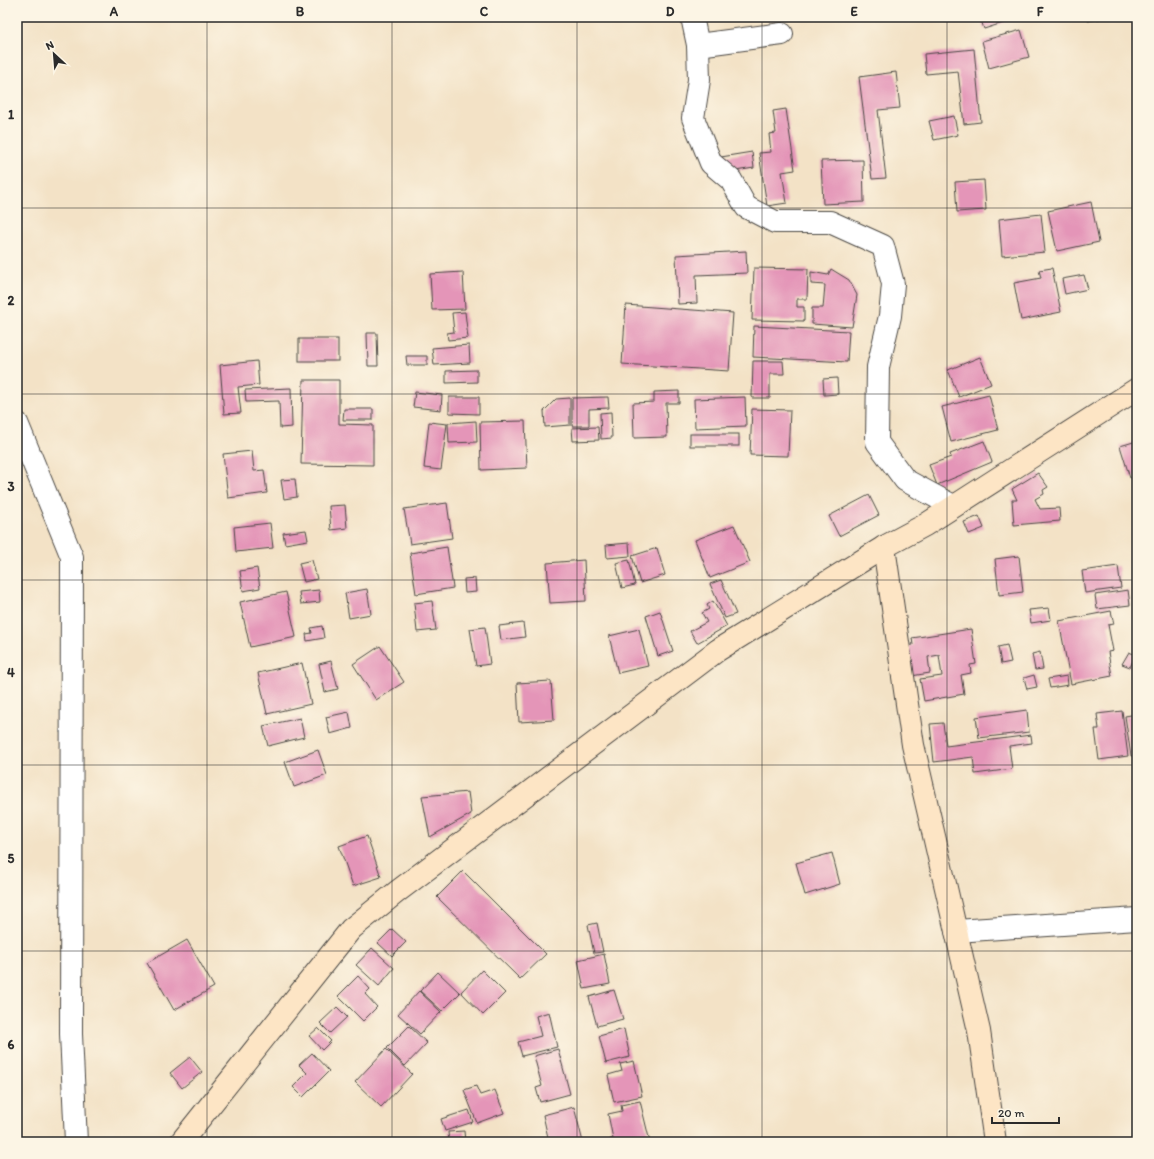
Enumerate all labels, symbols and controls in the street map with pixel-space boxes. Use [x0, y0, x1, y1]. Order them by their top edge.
text: A [109, 4, 119, 19]
text: B [296, 4, 305, 19]
text: C [480, 4, 489, 19]
text: D [666, 4, 675, 19]
text: E [850, 4, 858, 19]
text: F [1037, 4, 1044, 19]
north arrow [34, 34, 74, 74]
text: N [44, 38, 56, 53]
text: 1 [8, 107, 14, 122]
text: 2 [8, 293, 15, 308]
text: 3 [7, 479, 15, 494]
text: 4 [7, 665, 15, 680]
text: 5 [8, 851, 15, 866]
text: 6 [8, 1037, 15, 1052]
scale bar [992, 1099, 1059, 1125]
text: 20 m [998, 1106, 1025, 1120]

